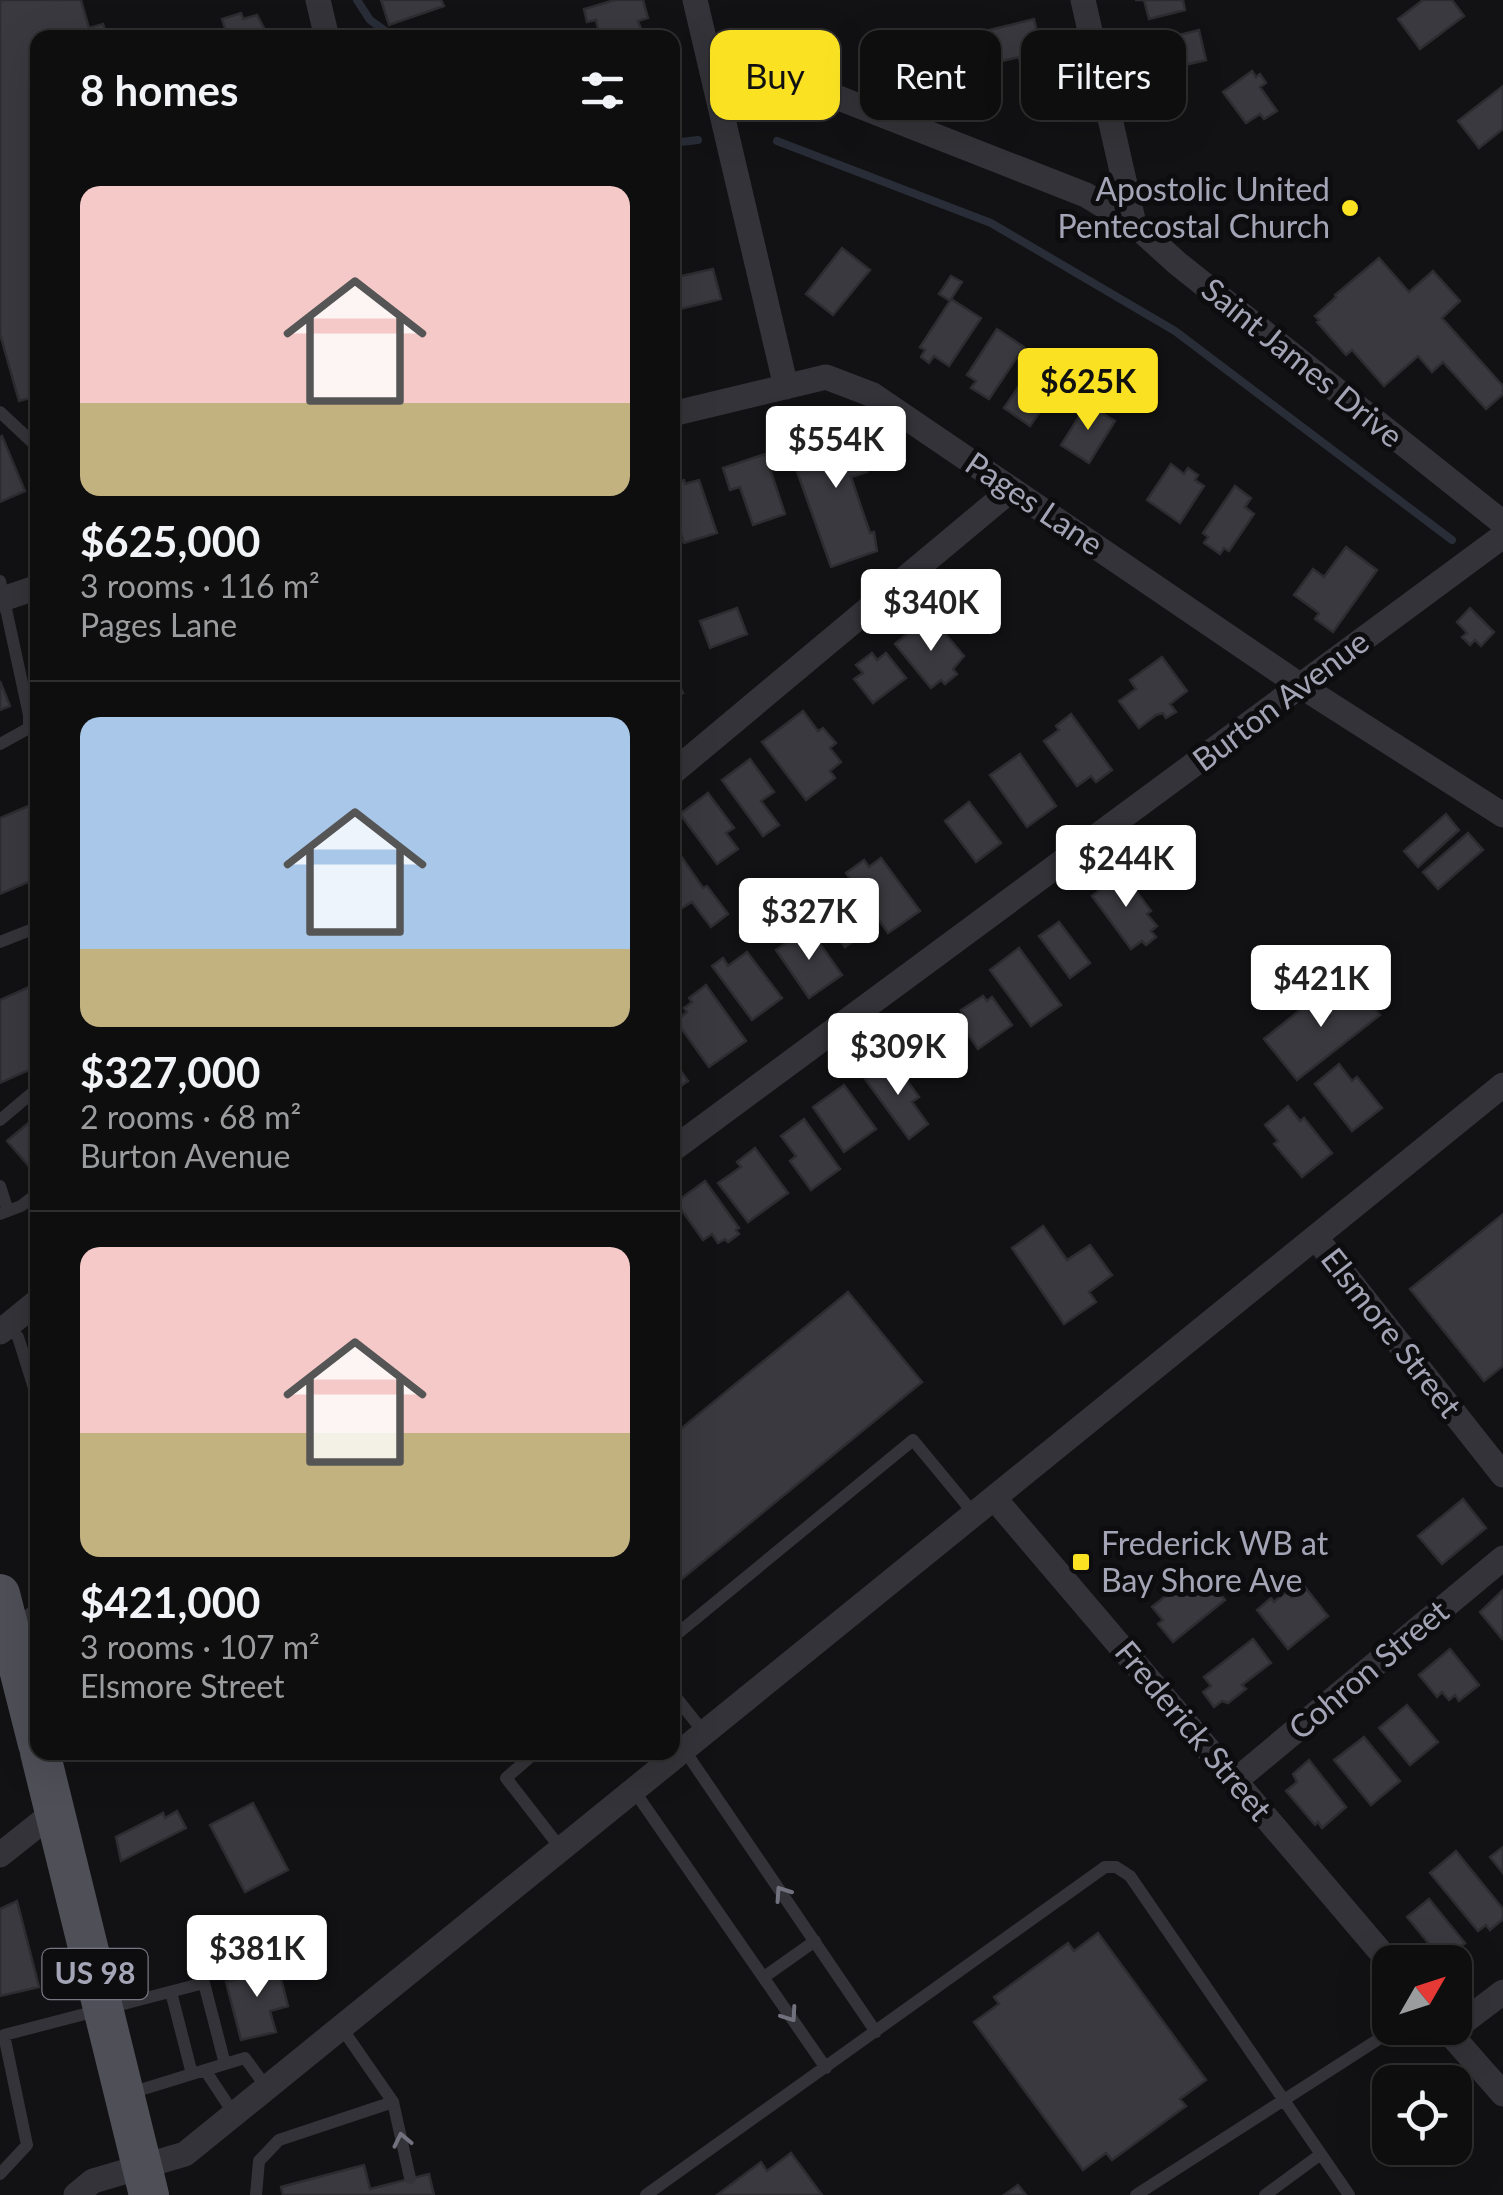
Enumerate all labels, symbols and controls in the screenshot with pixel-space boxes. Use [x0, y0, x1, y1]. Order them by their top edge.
chip: Buy [710, 30, 840, 120]
chip: Rent [860, 30, 1001, 120]
chip: Filters [1021, 30, 1186, 120]
icon: filters [575, 63, 630, 118]
text: 8 homes [80, 65, 238, 115]
place label: Apostolic United Pentecostal Church [1058, 169, 1330, 245]
marker: Apostolic United Pentecostal Church [1339, 197, 1361, 219]
icon: home [265, 251, 445, 431]
street label: Saint James Drive [1195, 269, 1411, 455]
pin: $625K [1018, 348, 1158, 433]
text: $625K [1040, 361, 1136, 400]
pin: $554K [766, 406, 906, 491]
text: $554K [788, 419, 884, 458]
street label: Pages Lane [959, 443, 1111, 563]
text: $625,000 [80, 516, 260, 566]
text: 3 rooms · 116 m² [80, 566, 320, 605]
pin: $340K [861, 569, 1001, 654]
text: $340K [883, 582, 979, 621]
text: Pages Lane [80, 605, 237, 644]
street label: Burton Avenue [1184, 621, 1376, 779]
icon: home [265, 782, 445, 962]
pin: $244K [1056, 825, 1196, 910]
text: $244K [1078, 838, 1174, 877]
pin: $327K [739, 878, 879, 963]
text: $327K [761, 891, 857, 930]
pin: $421K [1251, 945, 1391, 1030]
text: $421K [1273, 958, 1369, 997]
pin: $309K [828, 1013, 968, 1098]
text: $309K [850, 1026, 946, 1065]
text: $327,000 [80, 1047, 260, 1097]
text: 2 rooms · 68 m² [80, 1097, 301, 1136]
text: Burton Avenue [80, 1136, 290, 1175]
street label: Elsmore Street [1314, 1239, 1471, 1425]
icon: home [265, 1312, 445, 1492]
place label: Frederick WB at Bay Shore Ave [1101, 1523, 1329, 1599]
marker: Frederick WB at Bay Shore Ave [1070, 1551, 1092, 1573]
text: $421,000 [80, 1577, 260, 1627]
street label: Cohron Street [1280, 1590, 1456, 1747]
text: 3 rooms · 107 m² [80, 1627, 320, 1666]
street label: Frederick Street [1108, 1632, 1281, 1828]
text: Elsmore Street [80, 1666, 285, 1705]
one-way arrow [776, 1886, 794, 1904]
pin: $381K [187, 1915, 327, 2000]
text: $381K [209, 1928, 305, 1967]
north arrow [1372, 1945, 1472, 2045]
map controls [1372, 1945, 1472, 2165]
road number: US 98 [42, 1949, 148, 1999]
one-way arrow [778, 2004, 796, 2023]
button: locate [1372, 2065, 1472, 2165]
one-way arrow [392, 2132, 413, 2149]

